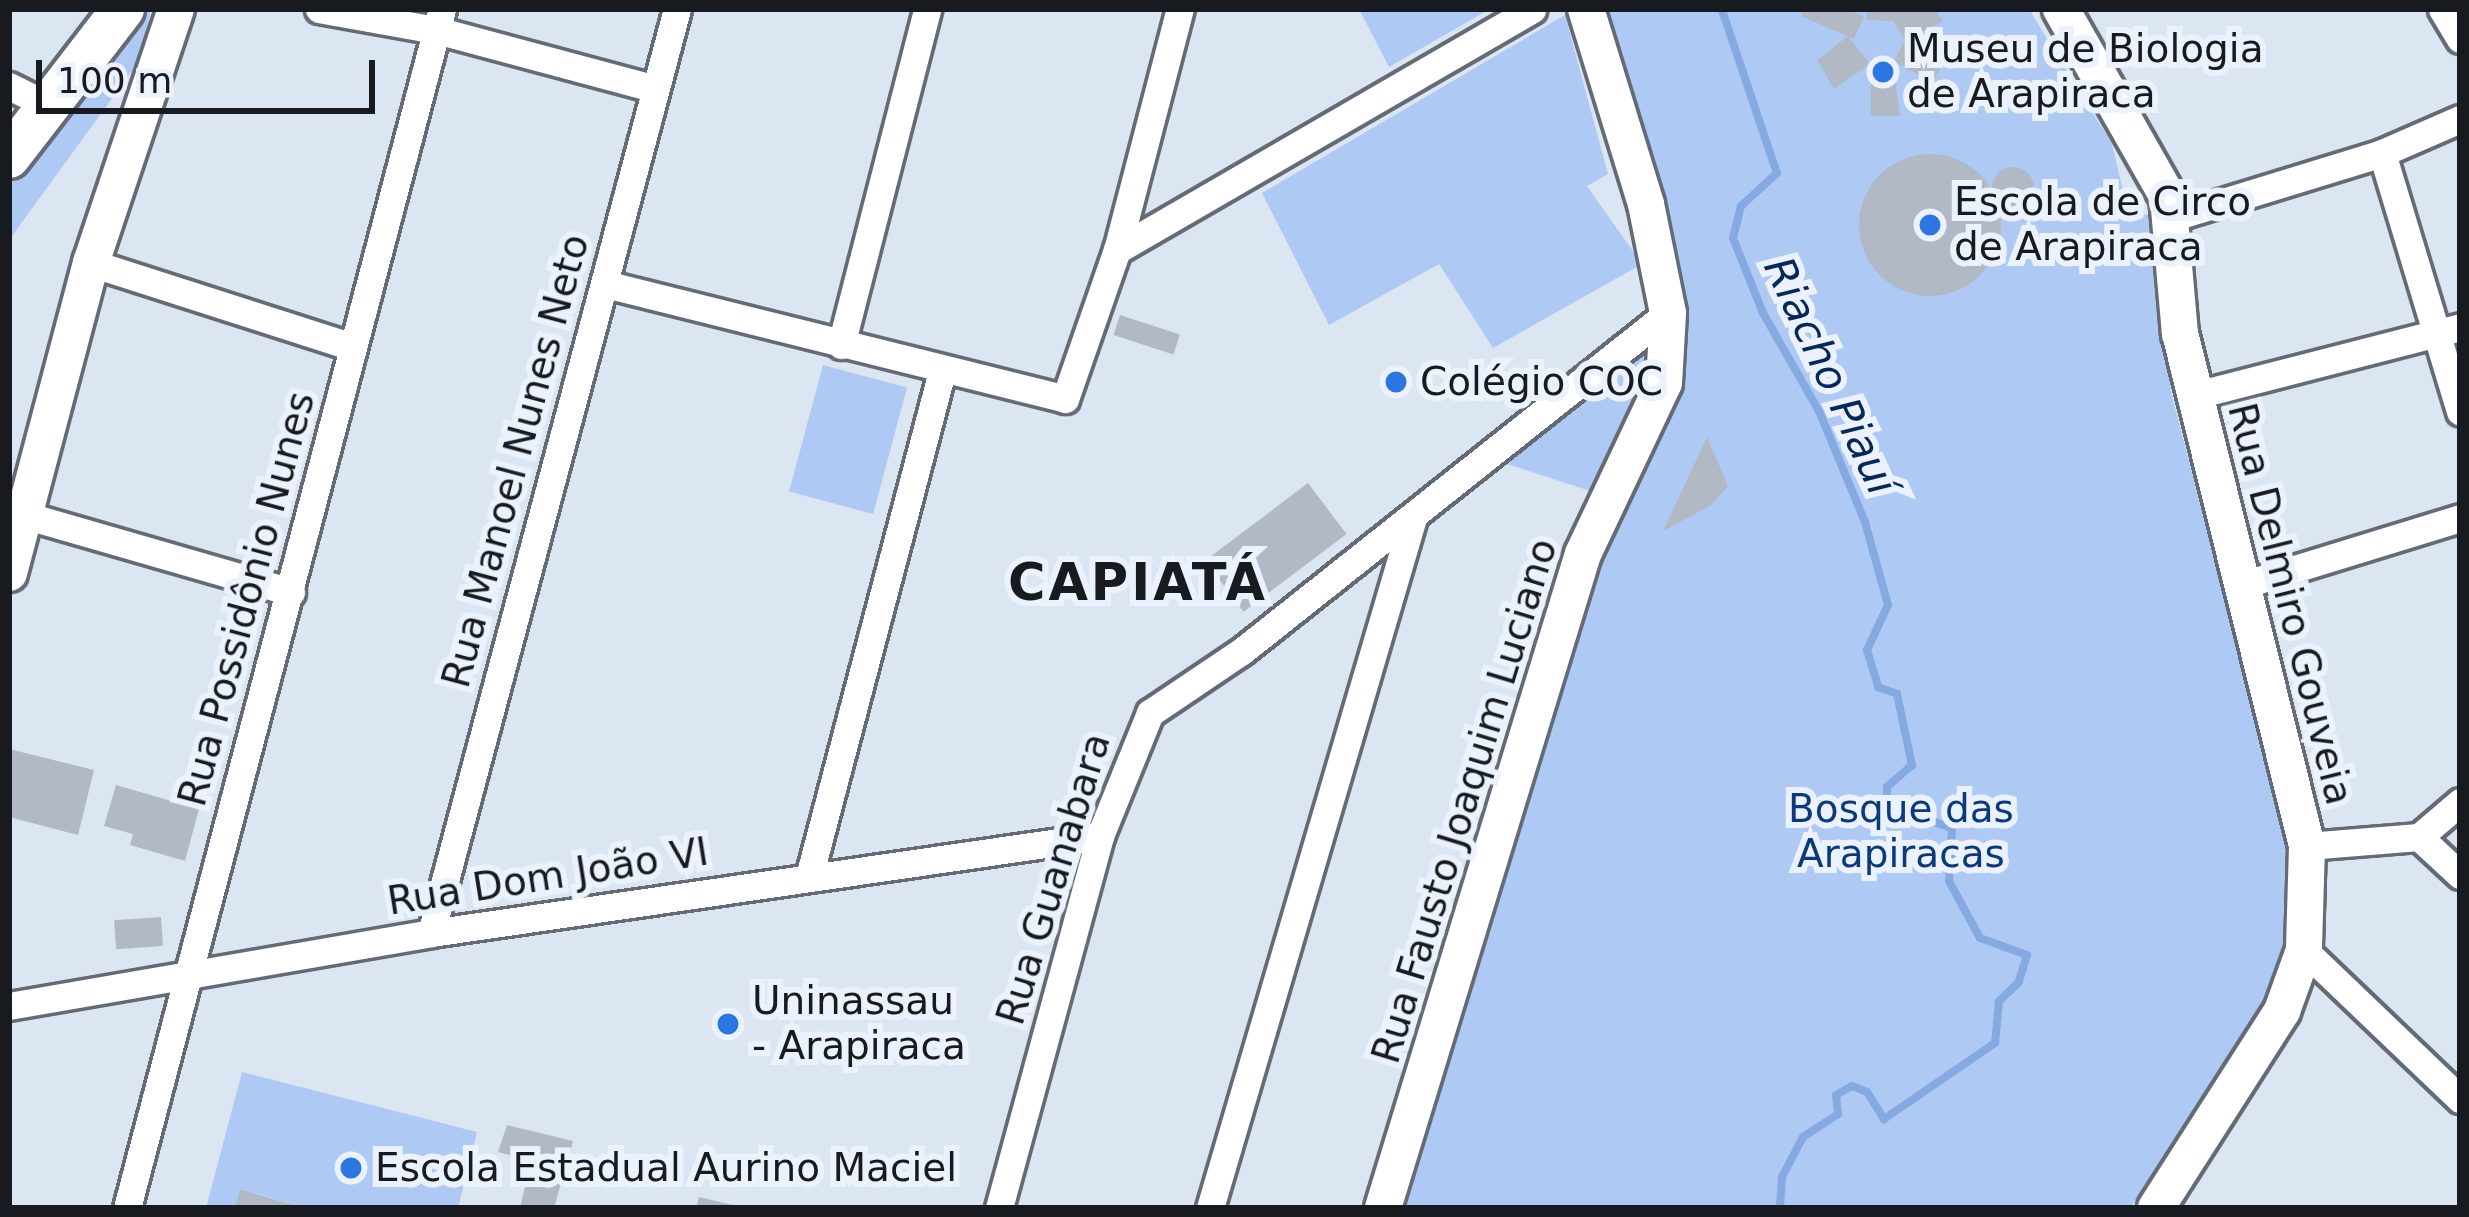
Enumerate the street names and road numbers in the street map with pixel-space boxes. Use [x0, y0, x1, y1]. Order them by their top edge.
street label: Rua Manoel Nunes Neto [433, 229, 599, 693]
street label: Rua Possidônio Nunes [169, 387, 325, 811]
street label: Rua Delmiro Gouveia [2217, 398, 2363, 810]
street label: Rua Fausto Joaquim Luciano [1363, 533, 1567, 1069]
street label: Rua Guanabara [987, 728, 1121, 1030]
street label: Rua Dom João VI [384, 829, 712, 925]

